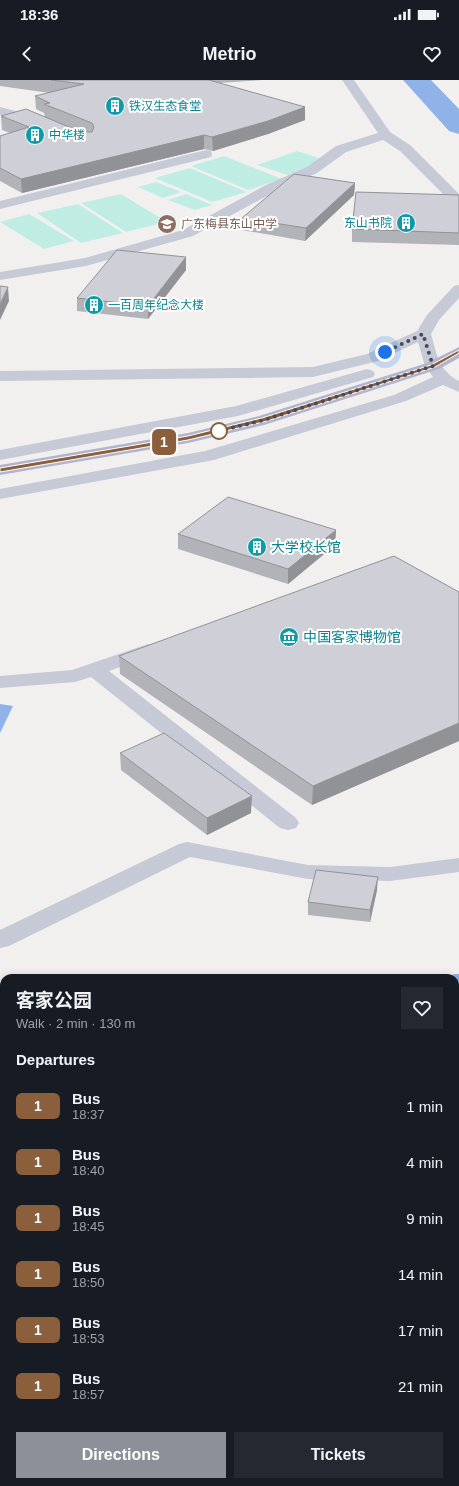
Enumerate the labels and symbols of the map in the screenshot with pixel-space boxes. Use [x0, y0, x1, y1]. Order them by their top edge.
building icon: 铁汉生态食堂 [104, 95, 126, 117]
place label: 铁汉生态食堂 [129, 99, 201, 113]
building icon: 中华楼 [24, 124, 46, 146]
place label: 中华楼 [49, 128, 85, 142]
building icon: 东山书院 [395, 212, 417, 234]
school or university icon: 广东梅县东山中学 [156, 213, 178, 235]
place label: 东山书院 [344, 216, 392, 230]
place label: 广东梅县东山中学 [181, 217, 277, 231]
building icon: 一百周年纪念大楼 [83, 294, 105, 316]
place label: 一百周年纪念大楼 [108, 298, 204, 312]
your location [375, 342, 395, 362]
unlabelled marker [210, 422, 228, 440]
line badge: 1 [151, 429, 177, 455]
building icon: 大学校长馆 [246, 536, 268, 558]
place label: 大学校长馆 [271, 539, 341, 555]
museum icon: 中国客家博物馆 [278, 626, 300, 648]
place label: 中国客家博物馆 [303, 629, 401, 645]

